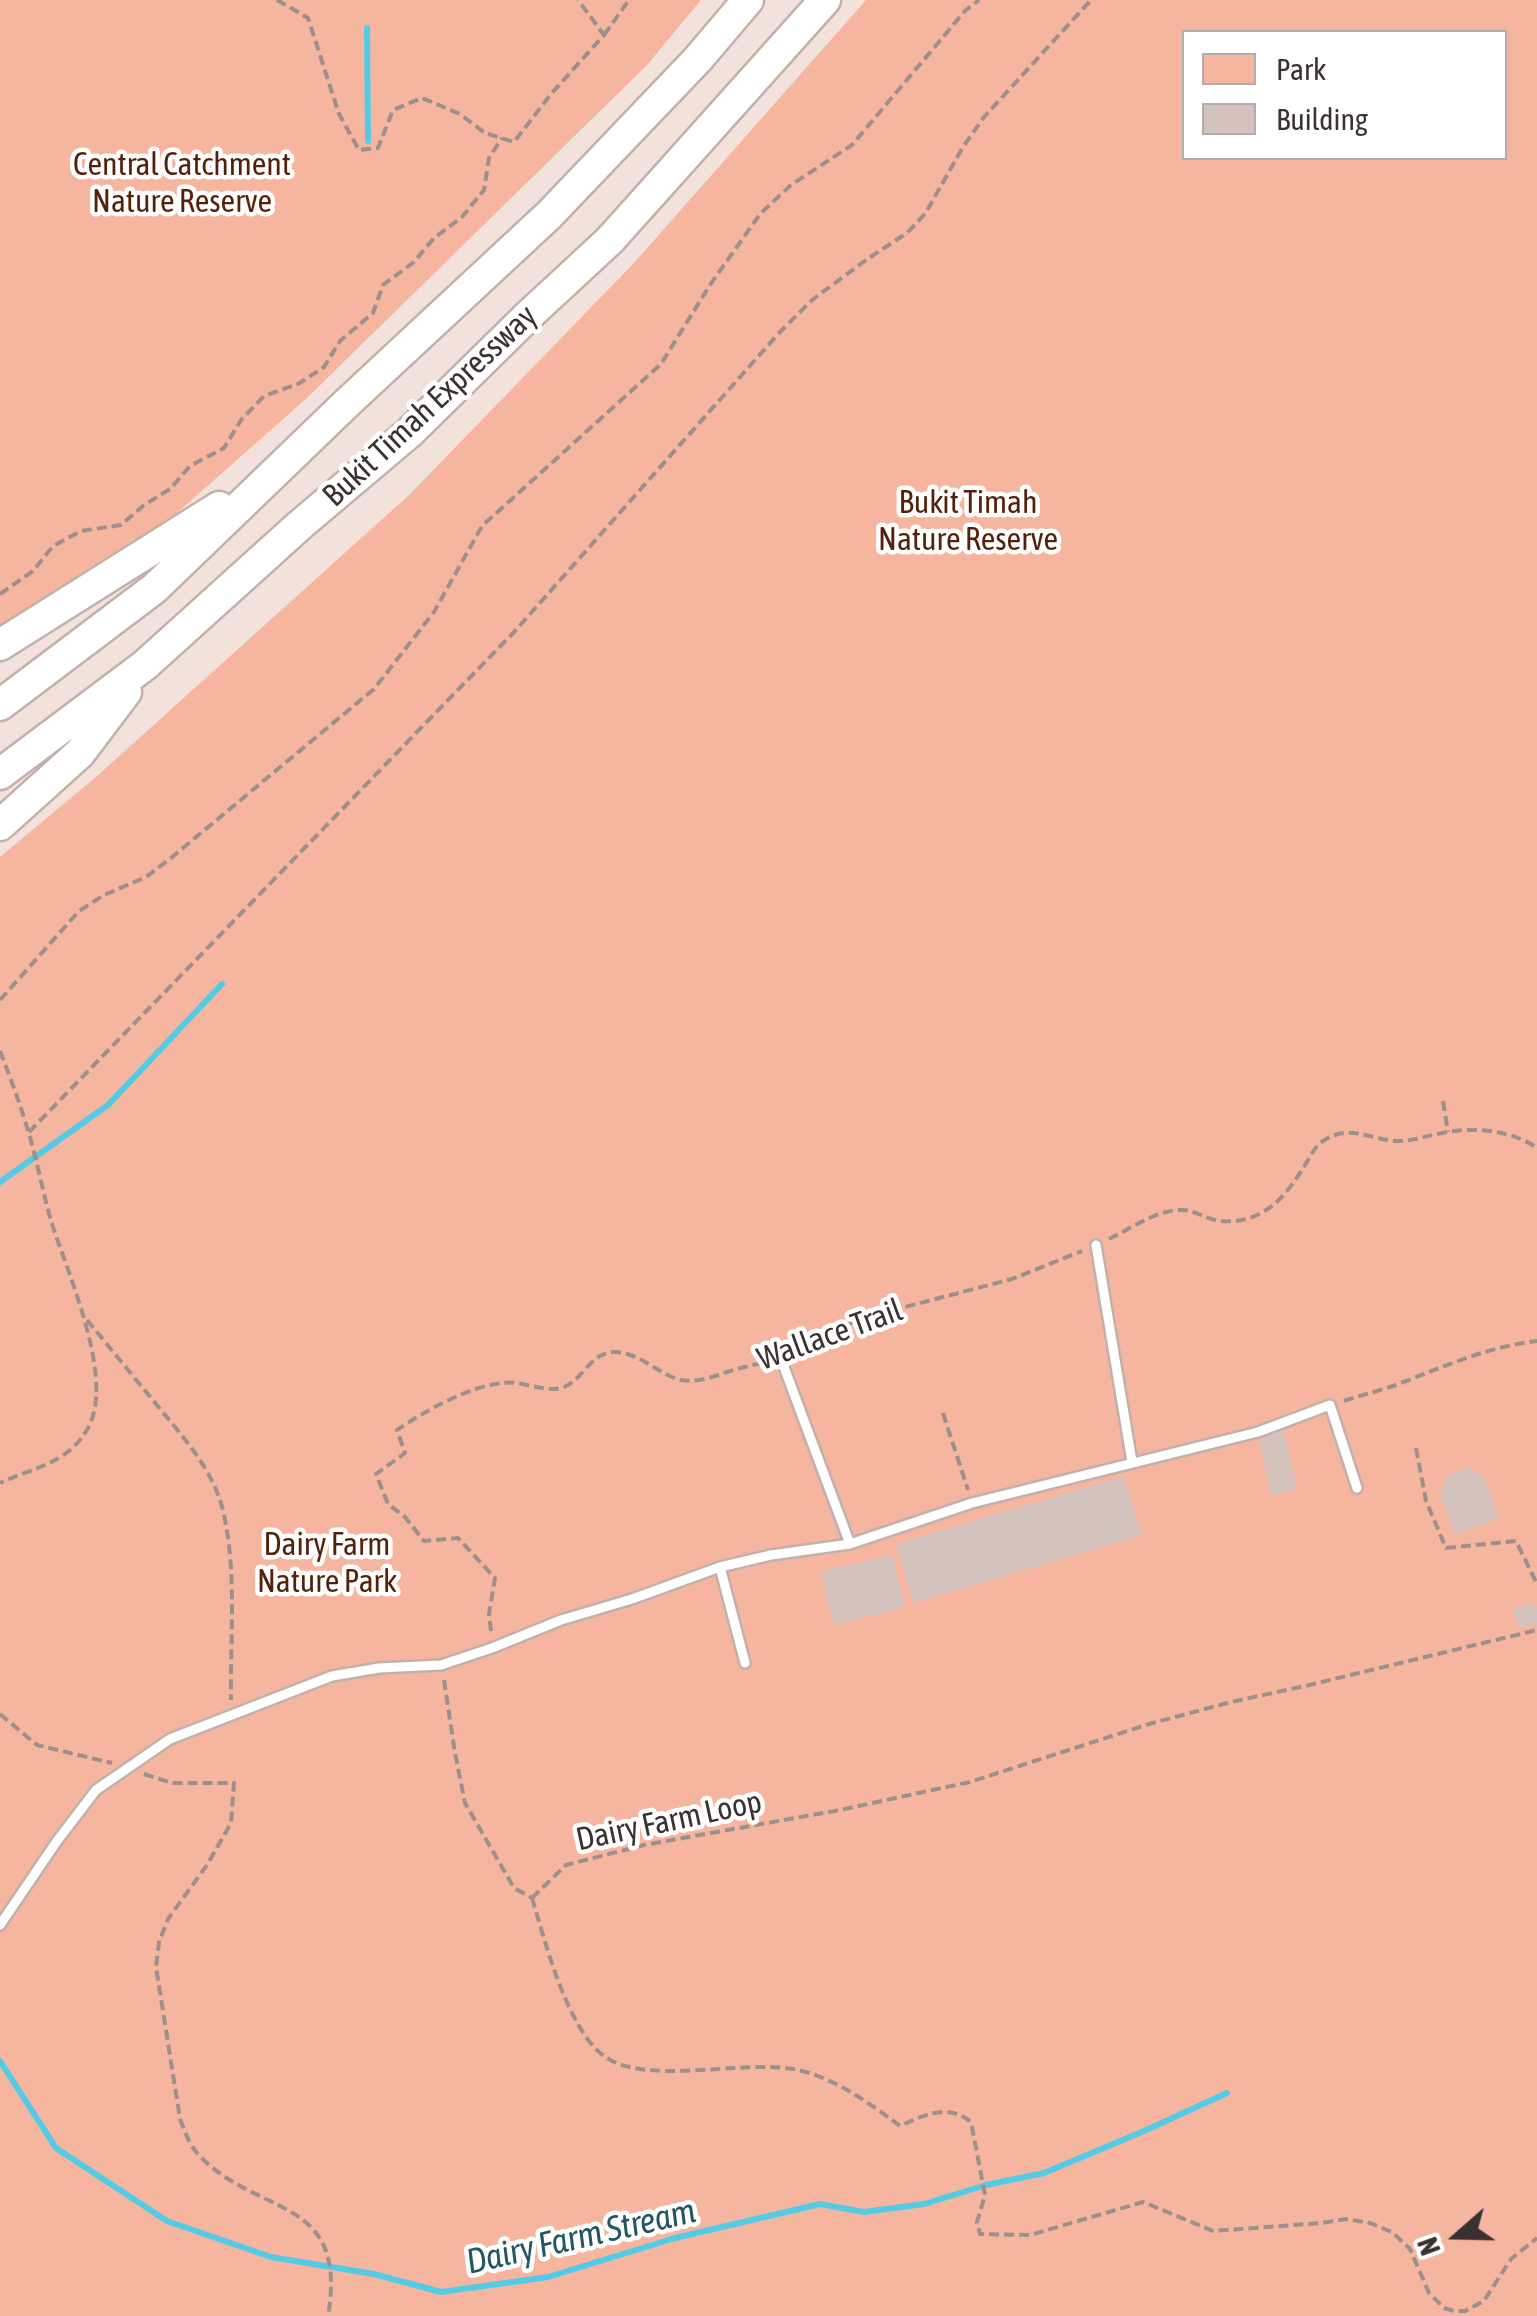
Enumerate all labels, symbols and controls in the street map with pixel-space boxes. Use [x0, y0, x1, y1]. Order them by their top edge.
legend [1182, 30, 1507, 160]
text: Park [1276, 52, 1326, 86]
text: Building [1276, 102, 1368, 136]
park label: Central Catchment Nature Reserve [73, 146, 291, 221]
street label: Bukit Timah Expressway [315, 297, 545, 515]
park label: Bukit Timah Nature Reserve [878, 484, 1058, 559]
street label: Wallace Trail [752, 1291, 908, 1379]
park label: Dairy Farm Nature Park [257, 1526, 397, 1601]
street label: Dairy Farm Loop [573, 1783, 765, 1859]
north arrow [1407, 2186, 1507, 2286]
water label: Dairy Farm Stream [462, 2190, 700, 2284]
text: N [1411, 2233, 1447, 2260]

